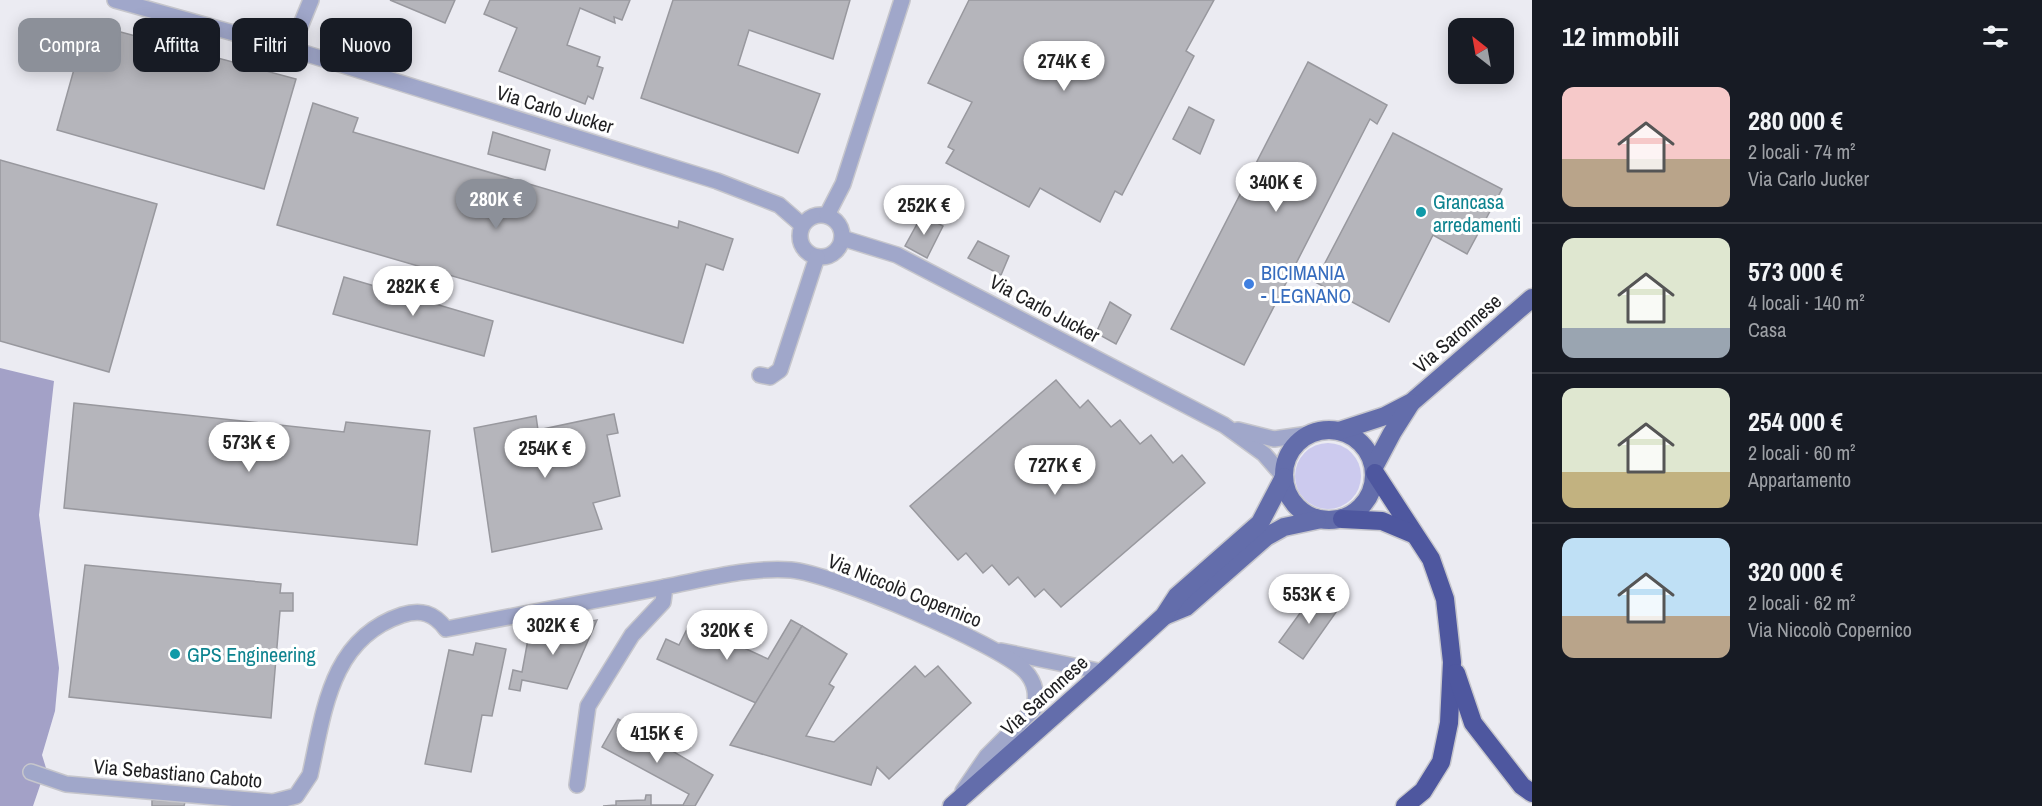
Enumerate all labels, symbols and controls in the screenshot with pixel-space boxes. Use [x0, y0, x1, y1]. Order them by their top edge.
chip: Compra [18, 18, 121, 72]
chip: Affitta [133, 18, 220, 72]
chip: Filtri [232, 18, 308, 72]
chip: Nuovo [320, 18, 412, 72]
north arrow [1448, 18, 1514, 84]
map controls [1448, 18, 1514, 84]
text: 12 immobili [1562, 19, 1679, 54]
icon: filters [1979, 20, 2012, 53]
pin: 274K € [1015, 41, 1113, 92]
text: 274K € [1038, 47, 1090, 74]
street label: Via Carlo Jucker [493, 78, 617, 140]
text: 280 000 € [1748, 103, 1843, 138]
icon: home [1610, 111, 1682, 183]
text: 2 locali · 74 m² [1748, 138, 1856, 165]
pin: 340K € [1227, 162, 1325, 213]
text: Via Carlo Jucker [1748, 165, 1869, 192]
text: 340K € [1250, 168, 1302, 195]
pin: 280K € [447, 179, 545, 230]
text: 280K € [470, 185, 522, 212]
pin: 252K € [875, 185, 973, 236]
place label: Grancasa arredamenti [1433, 188, 1521, 238]
text: 252K € [898, 191, 950, 218]
marker: Grancasa arredamenti [1414, 205, 1428, 219]
text: 573 000 € [1748, 254, 1843, 289]
place label: BICIMANIA - LEGNANO [1261, 259, 1351, 309]
icon: home [1610, 262, 1682, 334]
pin: 282K € [364, 266, 462, 317]
street label: Via Carlo Jucker [985, 268, 1105, 349]
text: 282K € [387, 272, 439, 299]
marker: BICIMANIA - LEGNANO [1242, 277, 1256, 291]
street label: Via Saronnese [1407, 287, 1507, 379]
text: 4 locali · 140 m² [1748, 289, 1865, 316]
text: Casa [1748, 316, 1786, 343]
text: 254 000 € [1748, 404, 1843, 439]
icon: home [1610, 412, 1682, 484]
pin: 573K € [200, 422, 298, 473]
text: 573K € [223, 428, 275, 455]
pin: 254K € [496, 428, 594, 479]
text: 254K € [519, 434, 571, 461]
text: 2 locali · 60 m² [1748, 439, 1856, 466]
pin: 727K € [1006, 445, 1104, 496]
text: 727K € [1029, 451, 1081, 478]
text: Appartamento [1748, 466, 1851, 493]
street label: Via Niccolò Copernico [824, 547, 986, 633]
text: 320 000 € [1748, 554, 1843, 589]
icon: home [1610, 562, 1682, 634]
pin: 553K € [1260, 574, 1358, 625]
text: 553K € [1283, 580, 1335, 607]
text: 2 locali · 62 m² [1748, 589, 1856, 616]
pin: 302K € [504, 605, 602, 656]
pin: 320K € [678, 610, 776, 661]
text: 302K € [527, 611, 579, 638]
text: 320K € [701, 616, 753, 643]
text: Via Niccolò Copernico [1748, 616, 1912, 643]
place label: GPS Engineering [187, 641, 316, 668]
marker: GPS Engineering [168, 647, 182, 661]
street label: Via Saronnese [995, 649, 1093, 741]
pin: 415K € [608, 713, 706, 764]
text: 415K € [631, 719, 683, 746]
street label: Via Sebastiano Caboto [92, 752, 264, 794]

